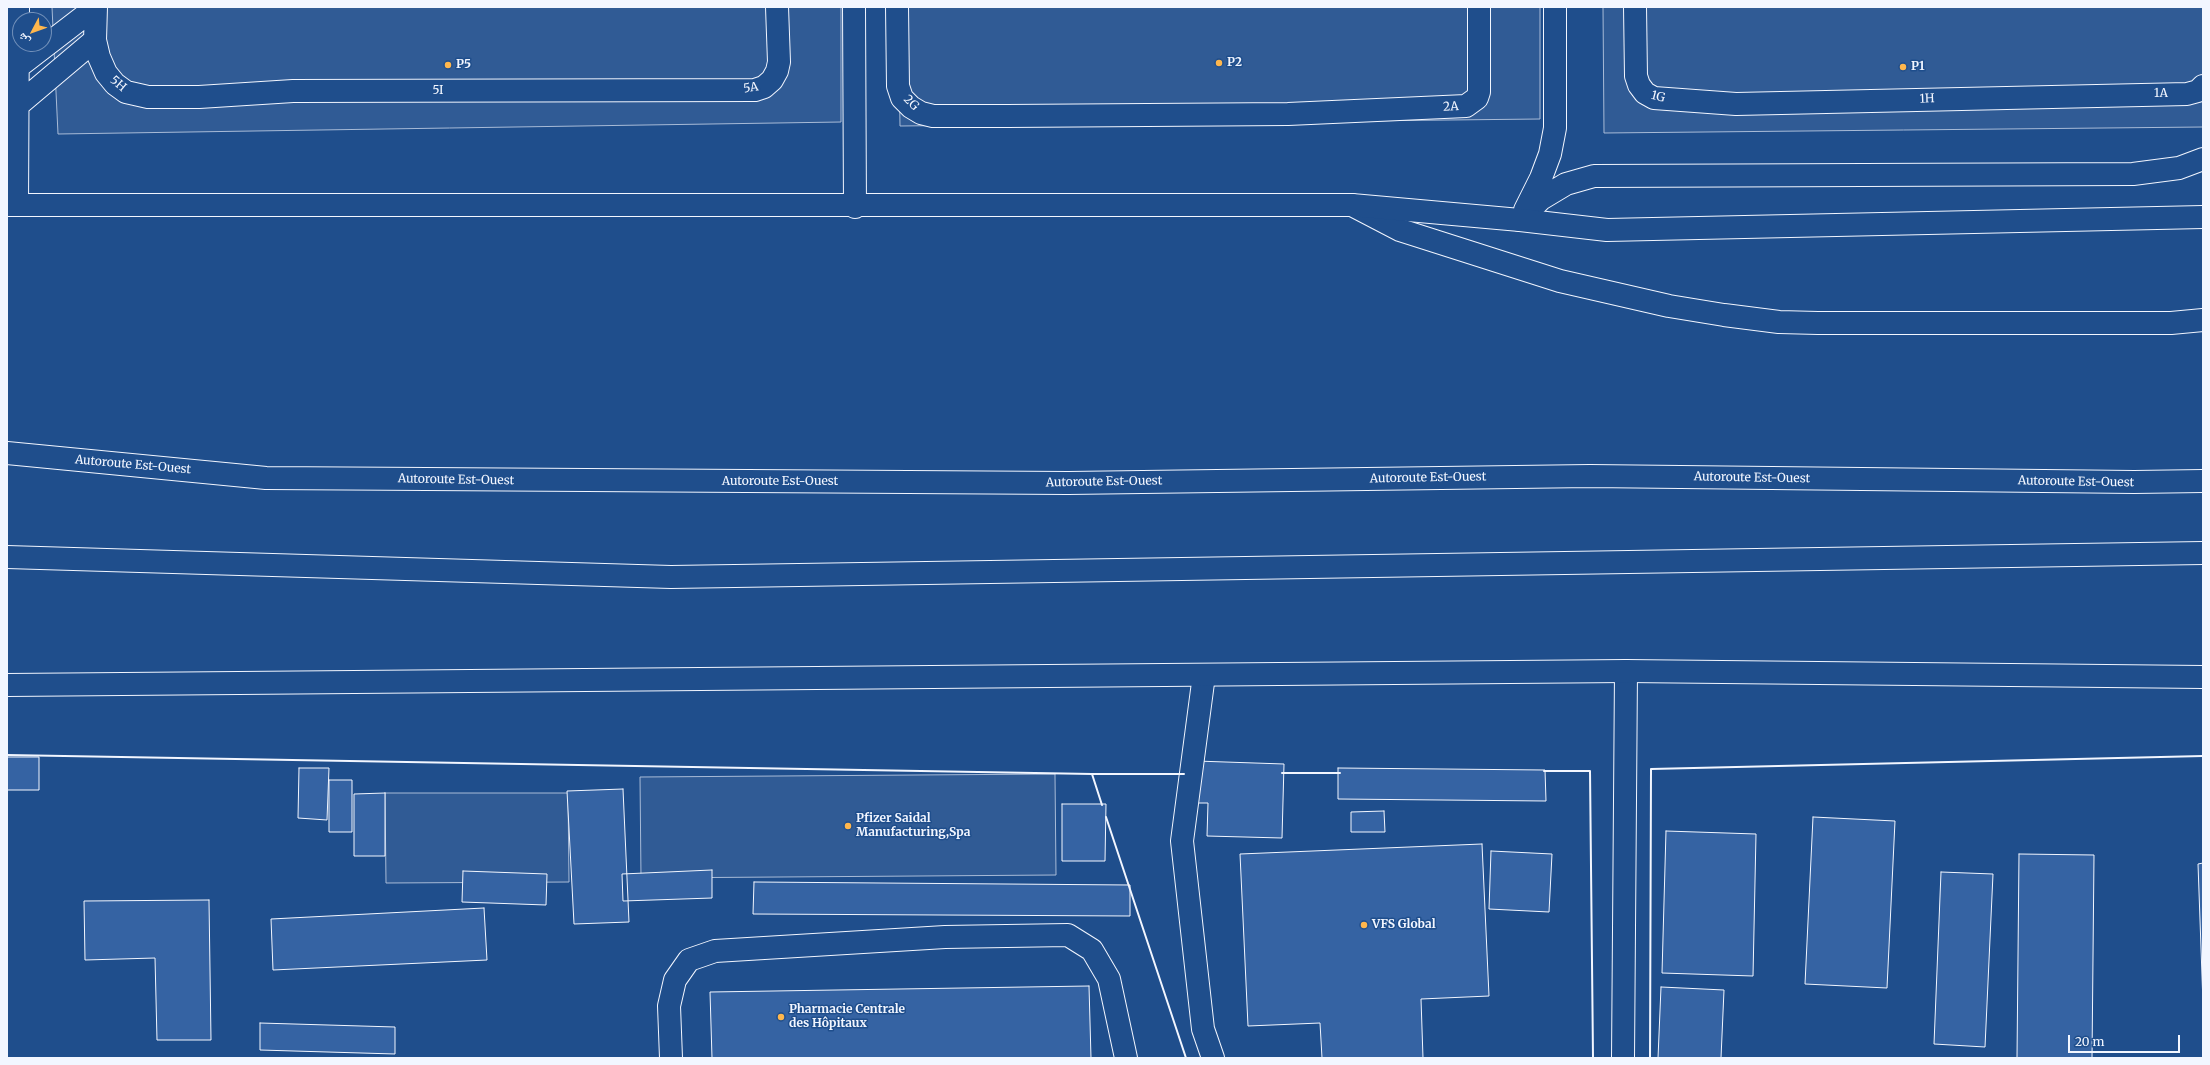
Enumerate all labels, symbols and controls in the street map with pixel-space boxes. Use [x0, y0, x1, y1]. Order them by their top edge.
north arrow [12, 12, 52, 52]
text: ش [15, 30, 33, 48]
place label: P2 [1227, 56, 1242, 70]
place label: P5 [456, 58, 471, 72]
marker: P2 [1214, 58, 1224, 68]
marker: P5 [443, 60, 453, 70]
place label: P1 [1911, 60, 1924, 74]
marker: P1 [1898, 62, 1908, 72]
street label: 5H [107, 73, 129, 95]
street label: 5A [743, 80, 759, 96]
street label: 5I [432, 84, 444, 98]
street label: 1A [2154, 87, 2168, 101]
street label: 1G [1650, 88, 1666, 106]
street label: 2G [900, 92, 922, 114]
street label: 1H [1919, 92, 1935, 106]
street label: 2A [1443, 99, 1459, 115]
street label: Autoroute Est-Ouest [74, 453, 192, 477]
street label: Autoroute Est-Ouest [1370, 470, 1486, 486]
street label: Autoroute Est-Ouest [1694, 470, 1810, 486]
street label: Autoroute Est-Ouest [398, 472, 514, 488]
street label: Autoroute Est-Ouest [1046, 474, 1162, 490]
street label: Autoroute Est-Ouest [2018, 474, 2134, 490]
street label: Autoroute Est-Ouest [722, 475, 838, 489]
place label: Pfizer Saidal Manufacturing,Spa [856, 812, 970, 840]
marker: Pfizer Saidal Manufacturing,Spa [843, 821, 853, 831]
place label: VFS Global [1372, 918, 1436, 932]
marker: VFS Global [1359, 920, 1369, 930]
place label: Pharmacie Centrale des Hôpitaux [789, 1003, 905, 1031]
marker: Pharmacie Centrale des Hôpitaux [776, 1012, 786, 1022]
scale bar [2070, 1027, 2182, 1053]
text: 20 m [2075, 1034, 2104, 1049]

